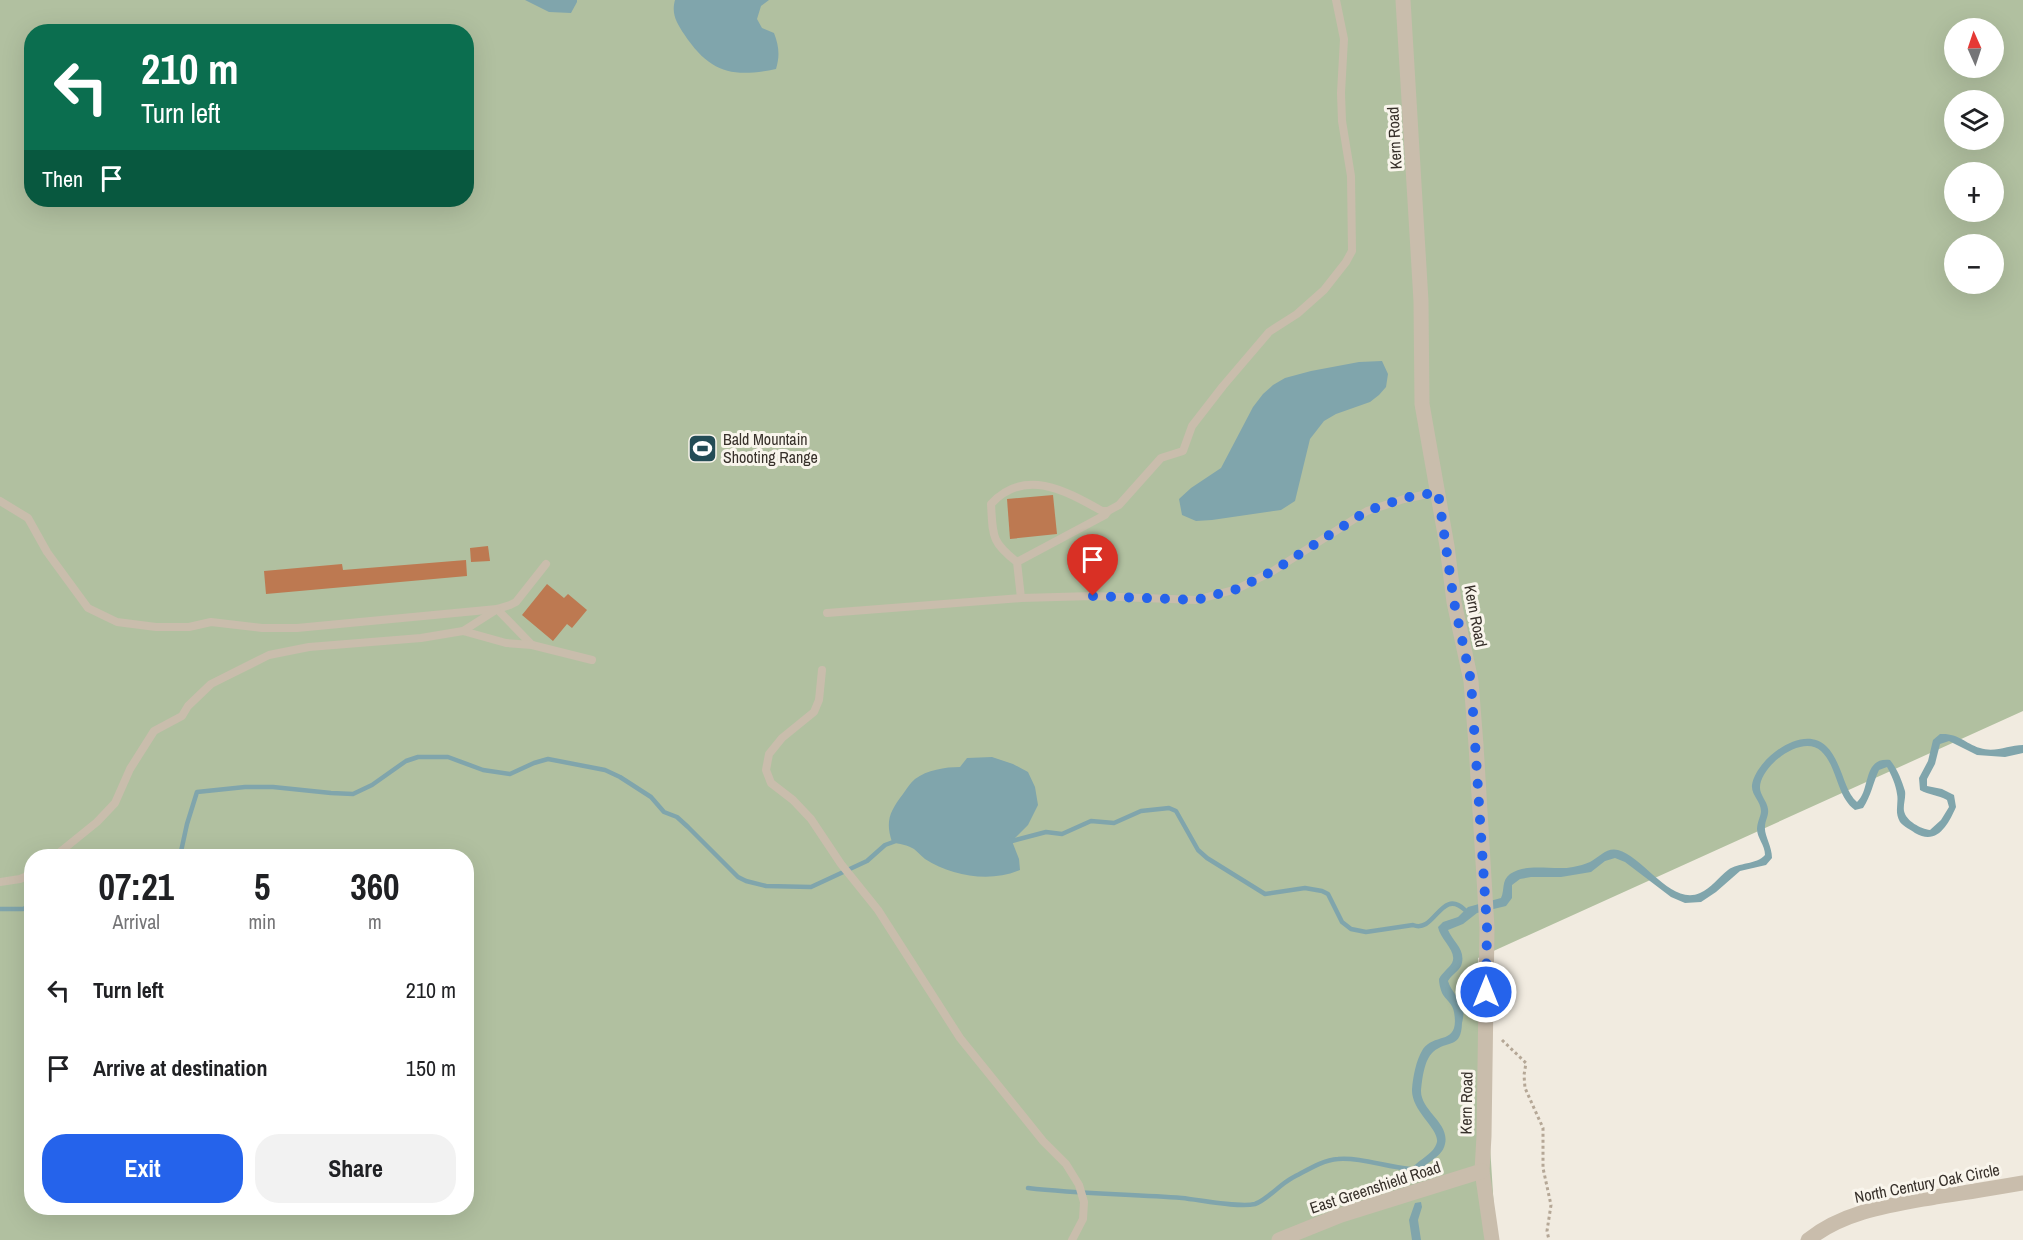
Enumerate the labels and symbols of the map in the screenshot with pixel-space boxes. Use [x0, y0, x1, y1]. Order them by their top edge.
north arrow [1944, 18, 2004, 78]
street label: Kern Road [1381, 106, 1407, 170]
place label: Bald Mountain Shooting Range [723, 428, 818, 468]
sports icon: Bald Mountain Shooting Range [686, 432, 718, 464]
pin [1067, 534, 1118, 596]
street label: Kern Road [1459, 583, 1493, 649]
position arrow [1454, 960, 1518, 1024]
street label: Kern Road [1454, 1071, 1478, 1135]
street label: East Greenshield Road [1307, 1155, 1443, 1219]
street label: North Century Oak Circle [1853, 1158, 2001, 1208]

